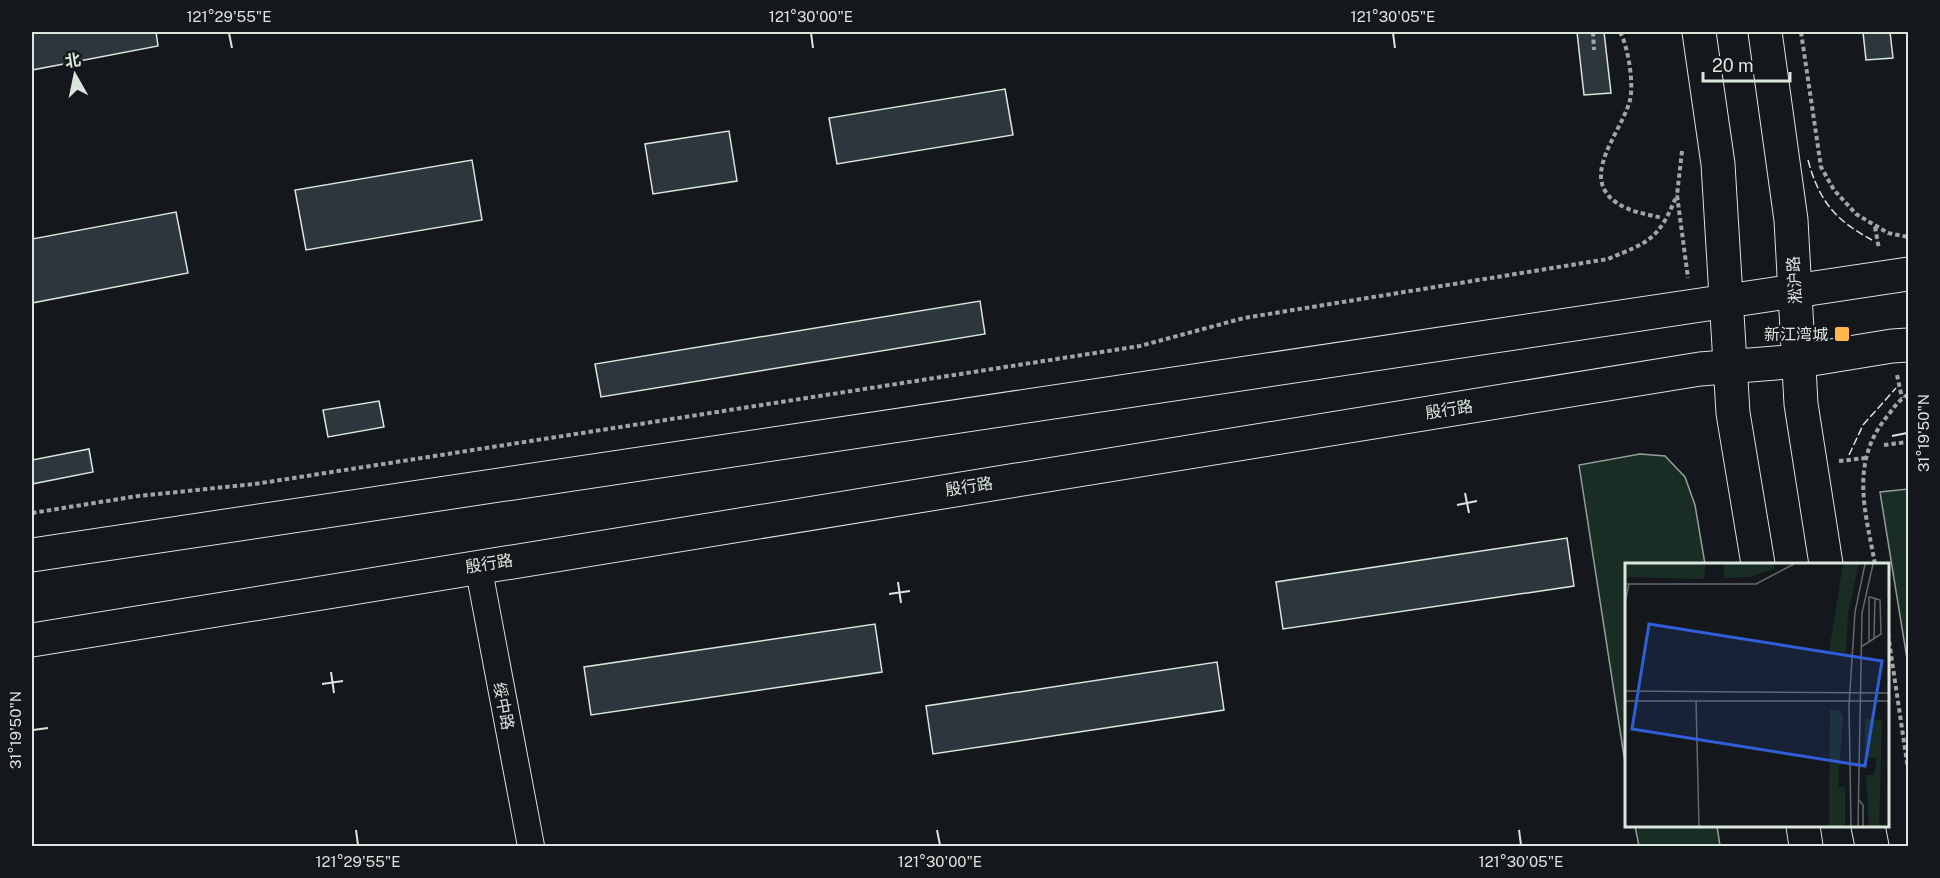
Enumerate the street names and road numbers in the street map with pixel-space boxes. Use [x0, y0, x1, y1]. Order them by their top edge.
street label: 淞沪路 [1784, 256, 1805, 304]
street label: 殷行路 [1424, 396, 1474, 423]
street label: 殷行路 [944, 473, 994, 500]
street label: 殷行路 [464, 550, 514, 577]
street label: 绥中路 [490, 681, 517, 731]

